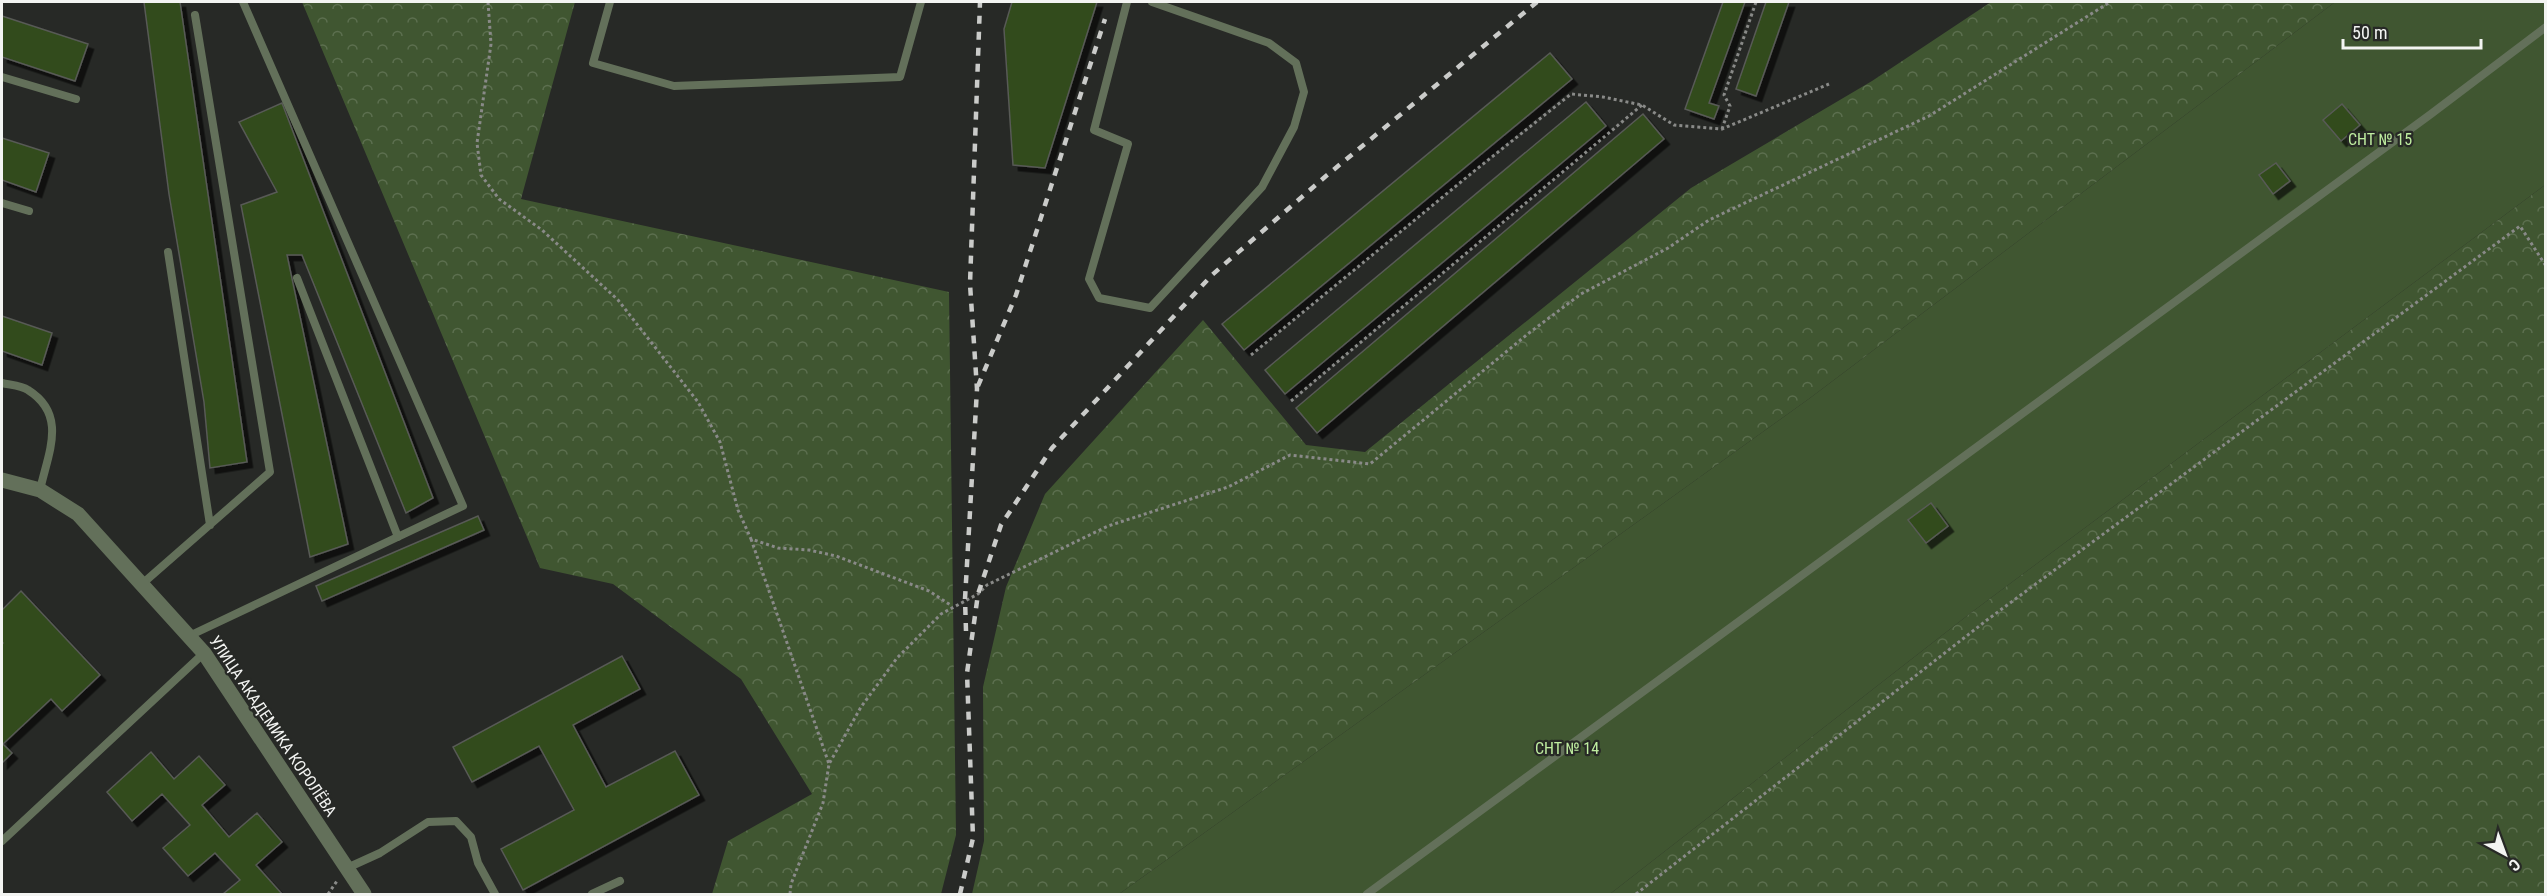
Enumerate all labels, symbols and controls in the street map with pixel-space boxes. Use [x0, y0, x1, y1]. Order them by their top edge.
scale bar [2343, 12, 2481, 50]
text: 50 m [2352, 22, 2387, 43]
park label: СНТ № 15 [2348, 130, 2412, 149]
street label: УЛИЦА АКАДЕМИКА КОРОЛЁВА [205, 632, 341, 820]
park label: СНТ № 14 [1535, 739, 1599, 758]
north arrow [2475, 824, 2535, 884]
text: С [2505, 855, 2524, 875]

